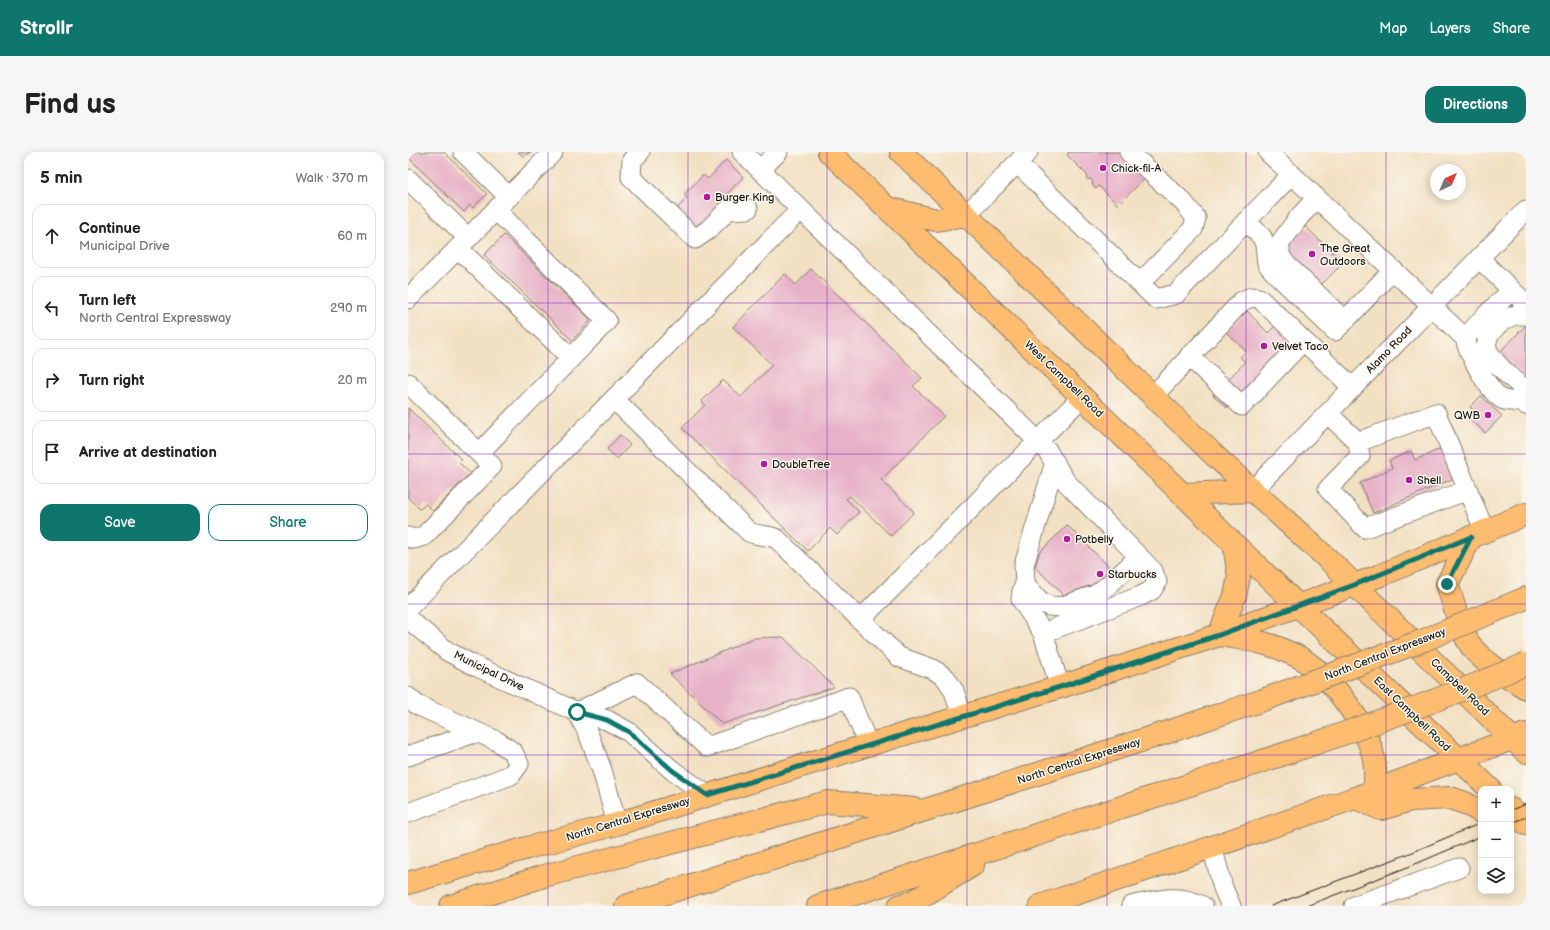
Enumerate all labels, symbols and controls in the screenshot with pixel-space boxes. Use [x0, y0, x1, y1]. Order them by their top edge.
text: Strollr [20, 17, 73, 40]
text: Map [1379, 20, 1407, 37]
text: Layers [1429, 20, 1471, 37]
text: Share [1493, 20, 1530, 37]
button: Directions [1425, 86, 1526, 123]
text: Find us [24, 88, 116, 121]
place label: Chick-fil-A [1111, 162, 1161, 175]
marker: Chick-fil-A [1098, 163, 1108, 173]
north arrow [1430, 164, 1466, 200]
text: 5 min [40, 168, 83, 188]
text: Walk · 370 m [295, 170, 368, 186]
place label: Burger King [715, 191, 774, 204]
marker: Burger King [702, 192, 712, 202]
text: Continue [79, 219, 141, 238]
icon: ahead [41, 225, 63, 247]
text: 60 m [337, 228, 367, 244]
text: Municipal Drive [79, 238, 170, 254]
place label: The Great Outdoors [1320, 242, 1371, 268]
marker: The Great Outdoors [1307, 249, 1317, 259]
text: Turn left [79, 291, 136, 310]
icon: left [41, 297, 63, 319]
text: 290 m [330, 300, 367, 316]
text: North Central Expressway [79, 310, 231, 326]
street label: Alamo Road [1363, 324, 1415, 376]
street label: West Campbell Road [1022, 338, 1106, 420]
place label: Velvet Taco [1272, 340, 1328, 353]
marker: Velvet Taco [1259, 341, 1269, 351]
icon: right [41, 369, 63, 391]
text: Turn right [79, 371, 144, 390]
text: 20 m [337, 372, 367, 388]
place label: QWB [1454, 409, 1480, 422]
marker: QWB [1483, 410, 1493, 420]
icon: arrive [41, 441, 63, 463]
text: Arrive at destination [79, 443, 217, 462]
place label: DoubleTree [772, 458, 831, 471]
marker: DoubleTree [759, 459, 769, 469]
place label: Shell [1417, 474, 1441, 487]
marker: Shell [1404, 475, 1414, 485]
button: Save [40, 504, 200, 541]
button: Share [208, 504, 368, 541]
place label: Potbelly [1075, 533, 1114, 546]
marker: Potbelly [1062, 534, 1072, 544]
place label: Starbucks [1108, 568, 1157, 581]
marker: Starbucks [1095, 569, 1105, 579]
route end [1438, 575, 1456, 593]
street label: North Central Expressway [1323, 625, 1447, 683]
street label: Municipal Drive [452, 648, 527, 694]
street label: Campbell Road [1428, 656, 1492, 718]
street label: East Campbell Road [1371, 674, 1453, 754]
route start [568, 703, 586, 721]
street label: North Central Expressway [1016, 735, 1142, 787]
map controls [1478, 786, 1514, 894]
button: + [1478, 786, 1514, 822]
street label: North Central Expressway [565, 794, 691, 844]
button: − [1478, 822, 1514, 858]
button: layers [1478, 858, 1514, 894]

